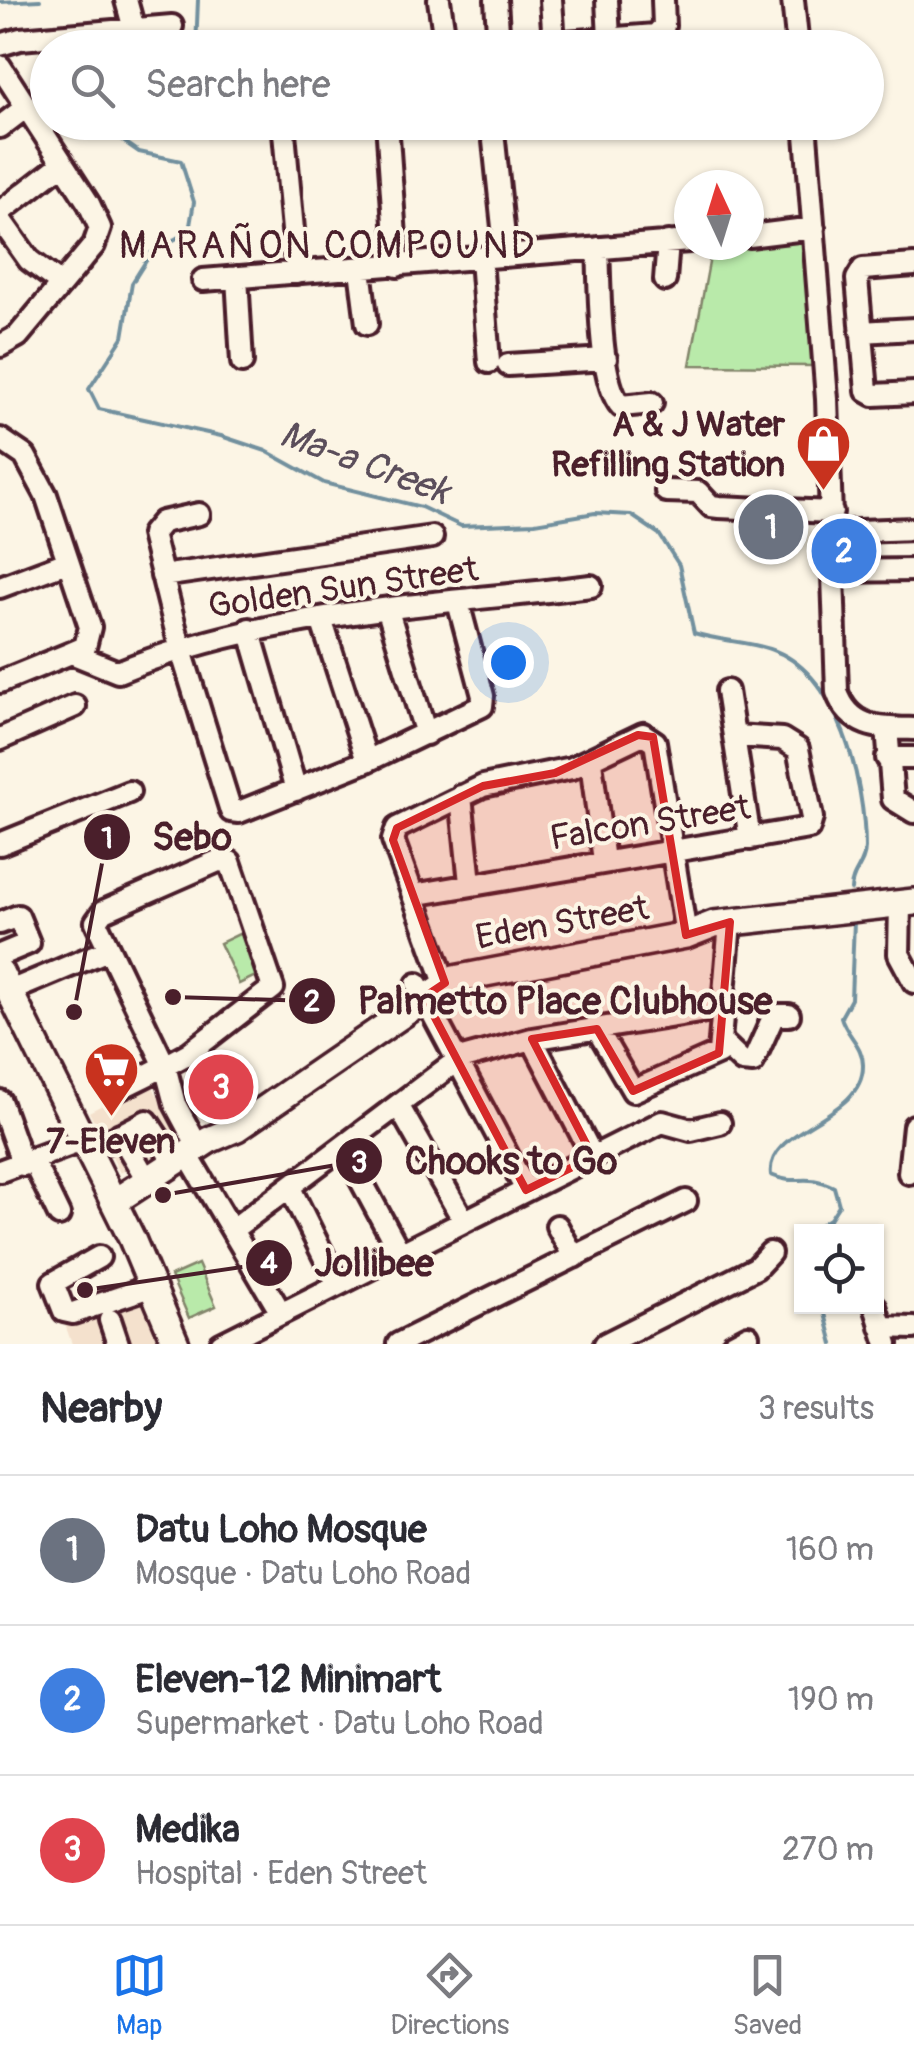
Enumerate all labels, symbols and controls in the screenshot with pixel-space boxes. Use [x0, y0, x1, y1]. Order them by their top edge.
search box [30, 30, 884, 140]
icon: search [65, 58, 120, 113]
text: Search here [145, 61, 331, 109]
north arrow [674, 170, 764, 260]
district label: MARAÑON COMPOUND [119, 222, 537, 270]
place label: A & J Water Refilling Station [551, 403, 785, 487]
water label: Ma-a Creek [273, 410, 459, 517]
shop icon: A & J Water Refilling Station [794, 414, 854, 493]
pin: 1 [738, 490, 804, 564]
pin: 2 [812, 514, 876, 588]
street label: Golden Sun Street [205, 547, 482, 629]
your location [483, 637, 534, 688]
street label: Falcon Street [547, 785, 754, 861]
callout: Sebo [82, 803, 252, 871]
text: Sebo [152, 814, 232, 862]
text: 1 [101, 820, 113, 857]
street label: Eden Street [472, 886, 653, 960]
callout: Palmetto Place Clubhouse [287, 967, 792, 1035]
text: Palmetto Place Clubhouse [357, 978, 774, 1026]
text: 2 [304, 983, 320, 1020]
supermarket icon: 7-Eleven [81, 1040, 141, 1119]
pin: 3 [188, 1050, 254, 1124]
place label: 7-Eleven [46, 1120, 176, 1164]
callout: Chooks to Go [334, 1127, 637, 1195]
text: Chooks to Go [405, 1138, 617, 1186]
text: 3 [351, 1144, 367, 1181]
map controls [794, 1224, 884, 1314]
button: locate [794, 1224, 884, 1314]
callout: Jollibee [244, 1229, 454, 1297]
text: Jollibee [314, 1240, 435, 1288]
text: 4 [260, 1245, 278, 1282]
text: Nearby [40, 1383, 162, 1435]
text: 3 results [758, 1389, 874, 1429]
text: Datu Loho Mosque [135, 1506, 427, 1554]
text: 1 [66, 1530, 79, 1570]
text: 160 m [786, 1530, 874, 1570]
text: Mosque · Datu Loho Road [135, 1554, 471, 1594]
text: Eleven-12 Minimart [135, 1656, 441, 1704]
text: 2 [64, 1680, 81, 1720]
text: 190 m [788, 1680, 874, 1720]
text: Supermarket · Datu Loho Road [135, 1704, 544, 1744]
text: Medika [135, 1806, 240, 1854]
text: 3 [64, 1830, 81, 1870]
text: 270 m [782, 1830, 874, 1870]
text: Hospital · Eden Street [135, 1854, 427, 1894]
tab: Map [112, 1948, 167, 2043]
tab: Directions [390, 1948, 509, 2043]
tab: Saved [733, 1948, 802, 2043]

